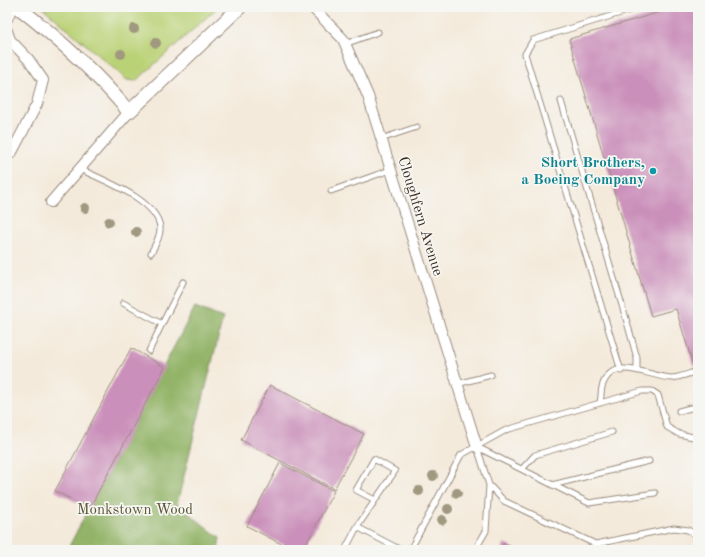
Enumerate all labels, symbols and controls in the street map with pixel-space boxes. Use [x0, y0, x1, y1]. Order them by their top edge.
street label: Cloughfern Avenue [394, 155, 445, 278]
place label: Short Brothers, a Boeing Company [521, 156, 645, 188]
marker: Short Brothers, a Boeing Company [648, 166, 658, 176]
park label: Monkstown Wood [77, 503, 193, 518]

